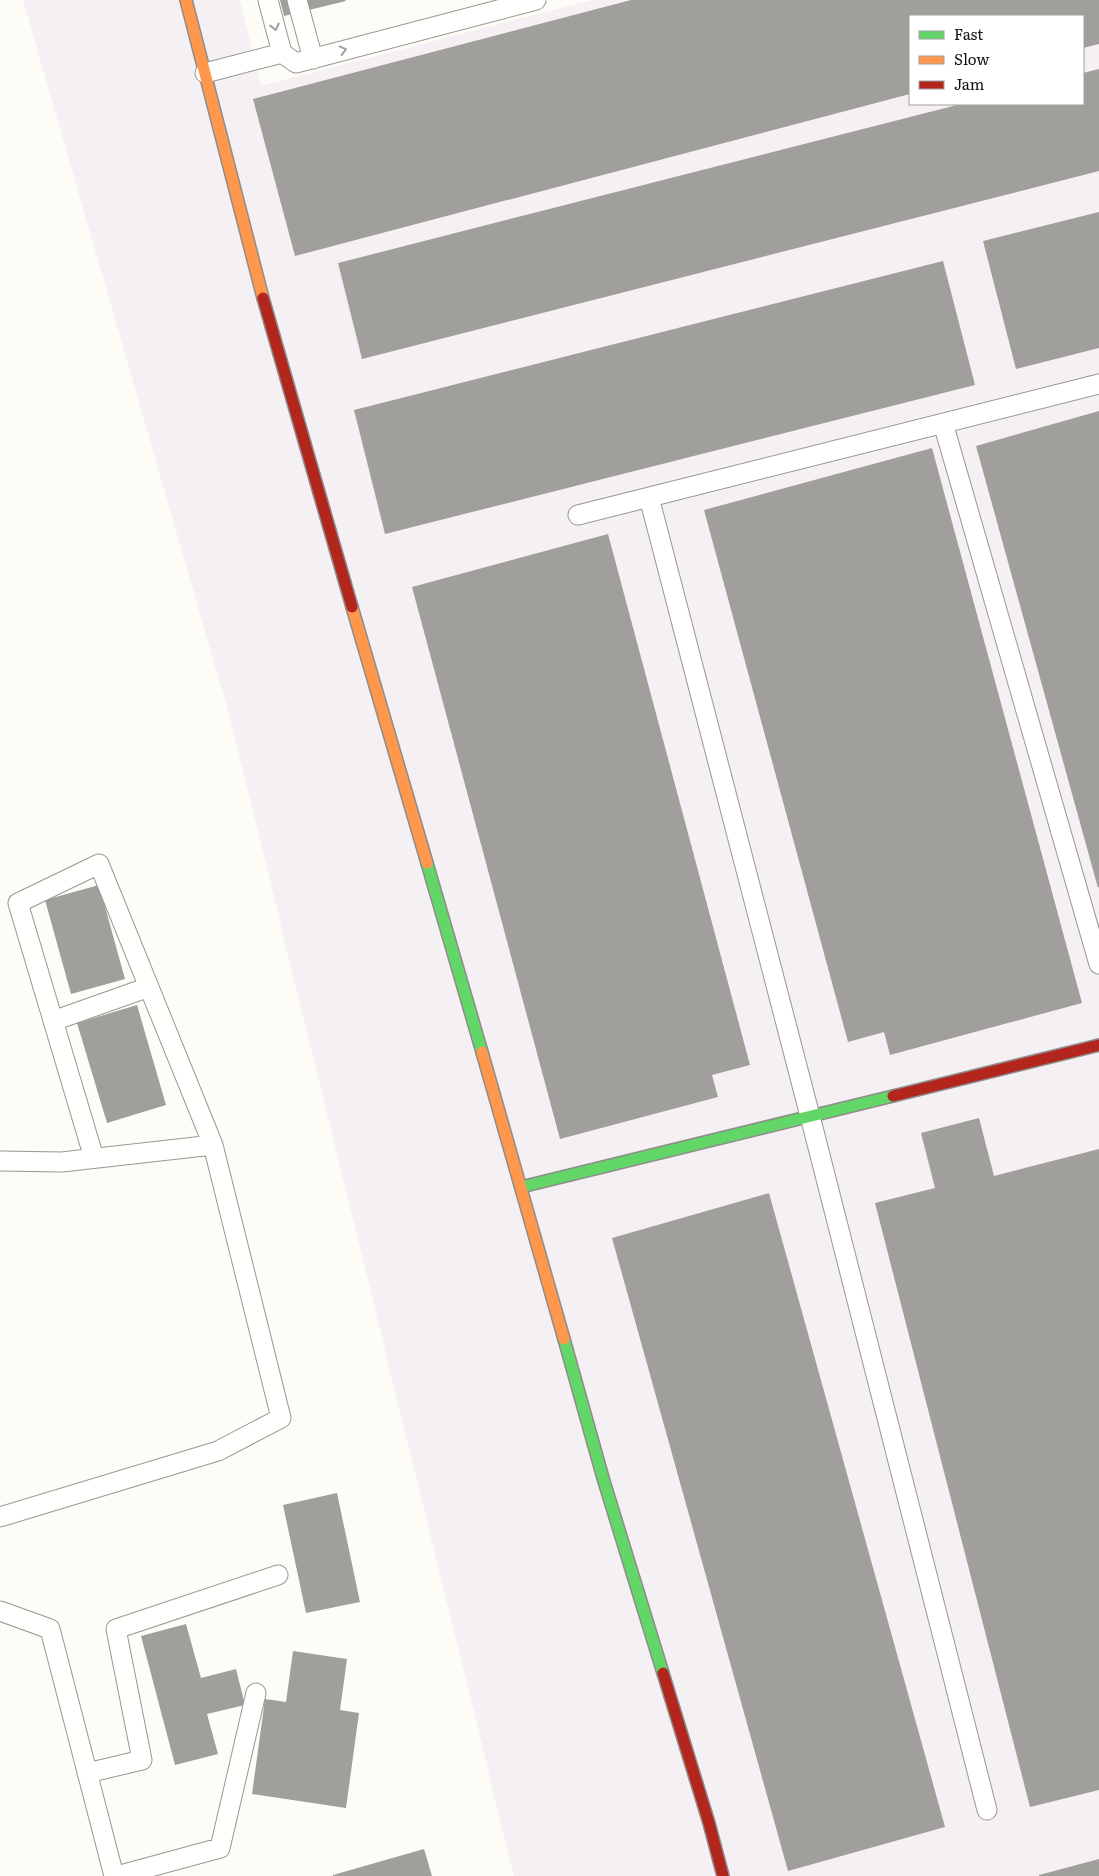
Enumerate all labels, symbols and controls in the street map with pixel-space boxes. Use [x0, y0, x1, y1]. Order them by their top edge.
legend [909, 15, 1084, 105]
one-way arrow [269, 22, 280, 31]
text: Fast [954, 22, 983, 45]
one-way arrow [339, 46, 347, 56]
text: Slow [954, 47, 989, 70]
text: Jam [954, 72, 985, 95]

